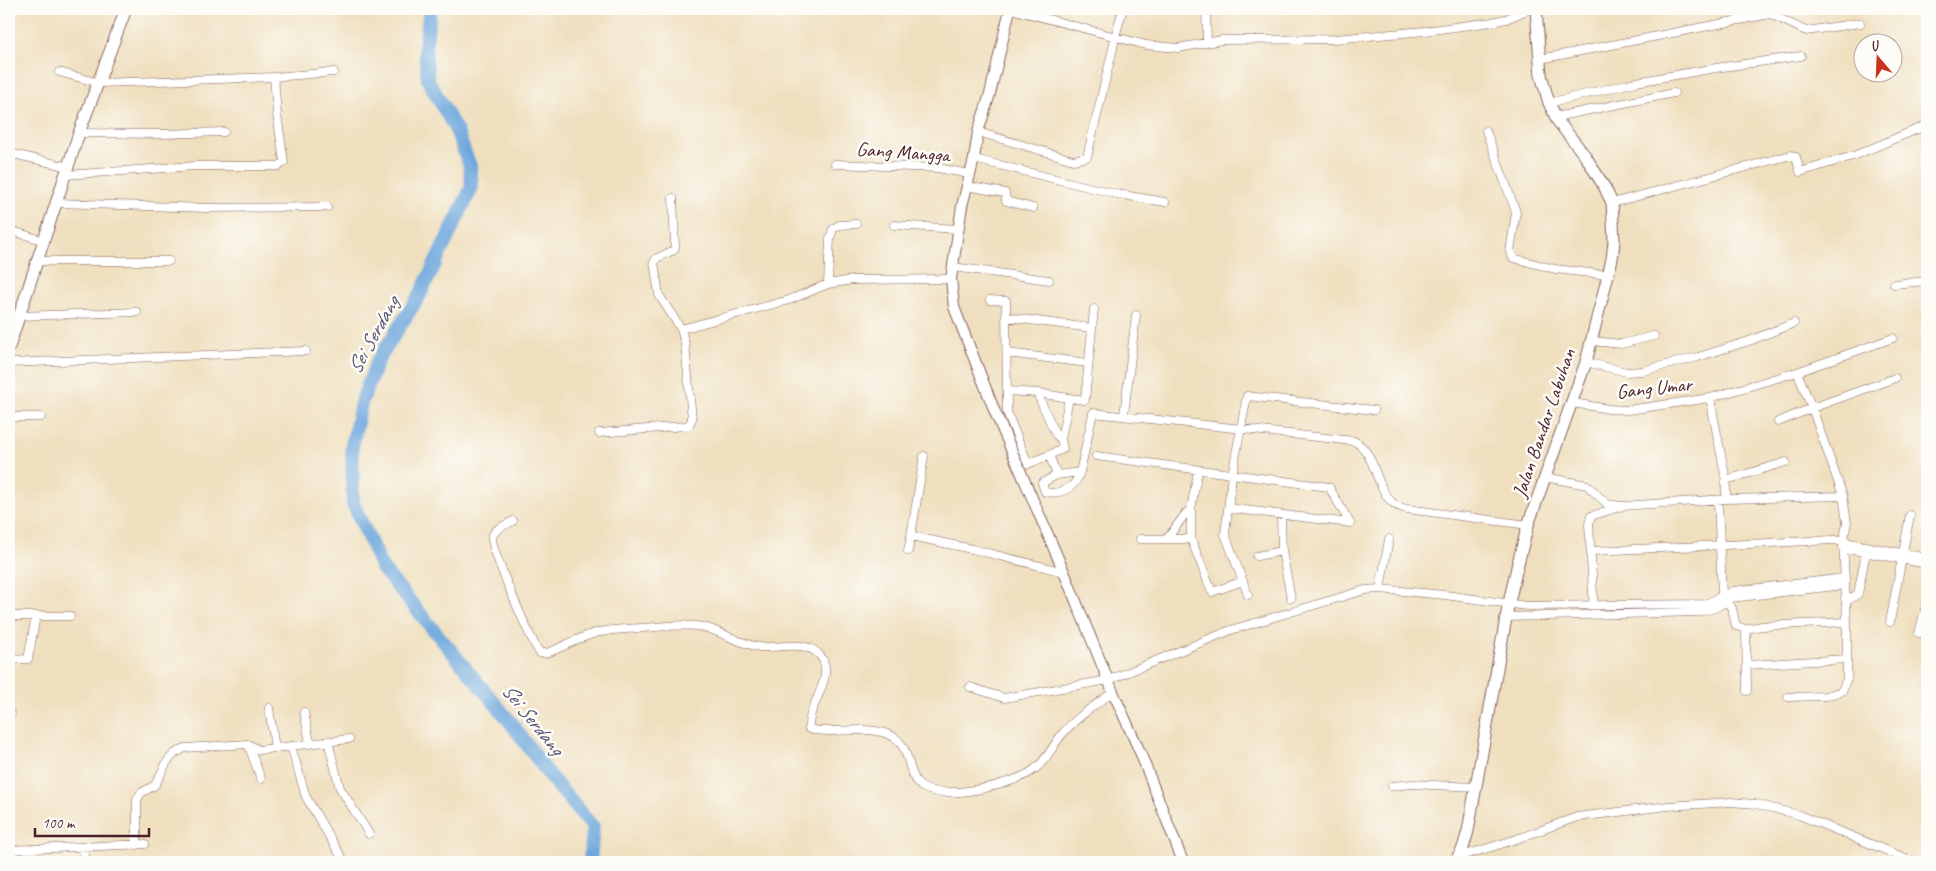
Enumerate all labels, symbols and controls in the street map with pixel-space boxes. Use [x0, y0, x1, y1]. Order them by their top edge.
north arrow [1854, 32, 1904, 82]
text: U [1868, 36, 1883, 55]
street label: Gang Mangga [856, 136, 952, 168]
water label: Sei Serdang [341, 289, 406, 378]
street label: Jalan Bandar Labuhan [1507, 344, 1581, 502]
street label: Gang Umar [1615, 371, 1695, 404]
water label: Sei Serdang [496, 678, 571, 762]
scale bar [35, 806, 149, 838]
text: 100 m [42, 814, 76, 833]

